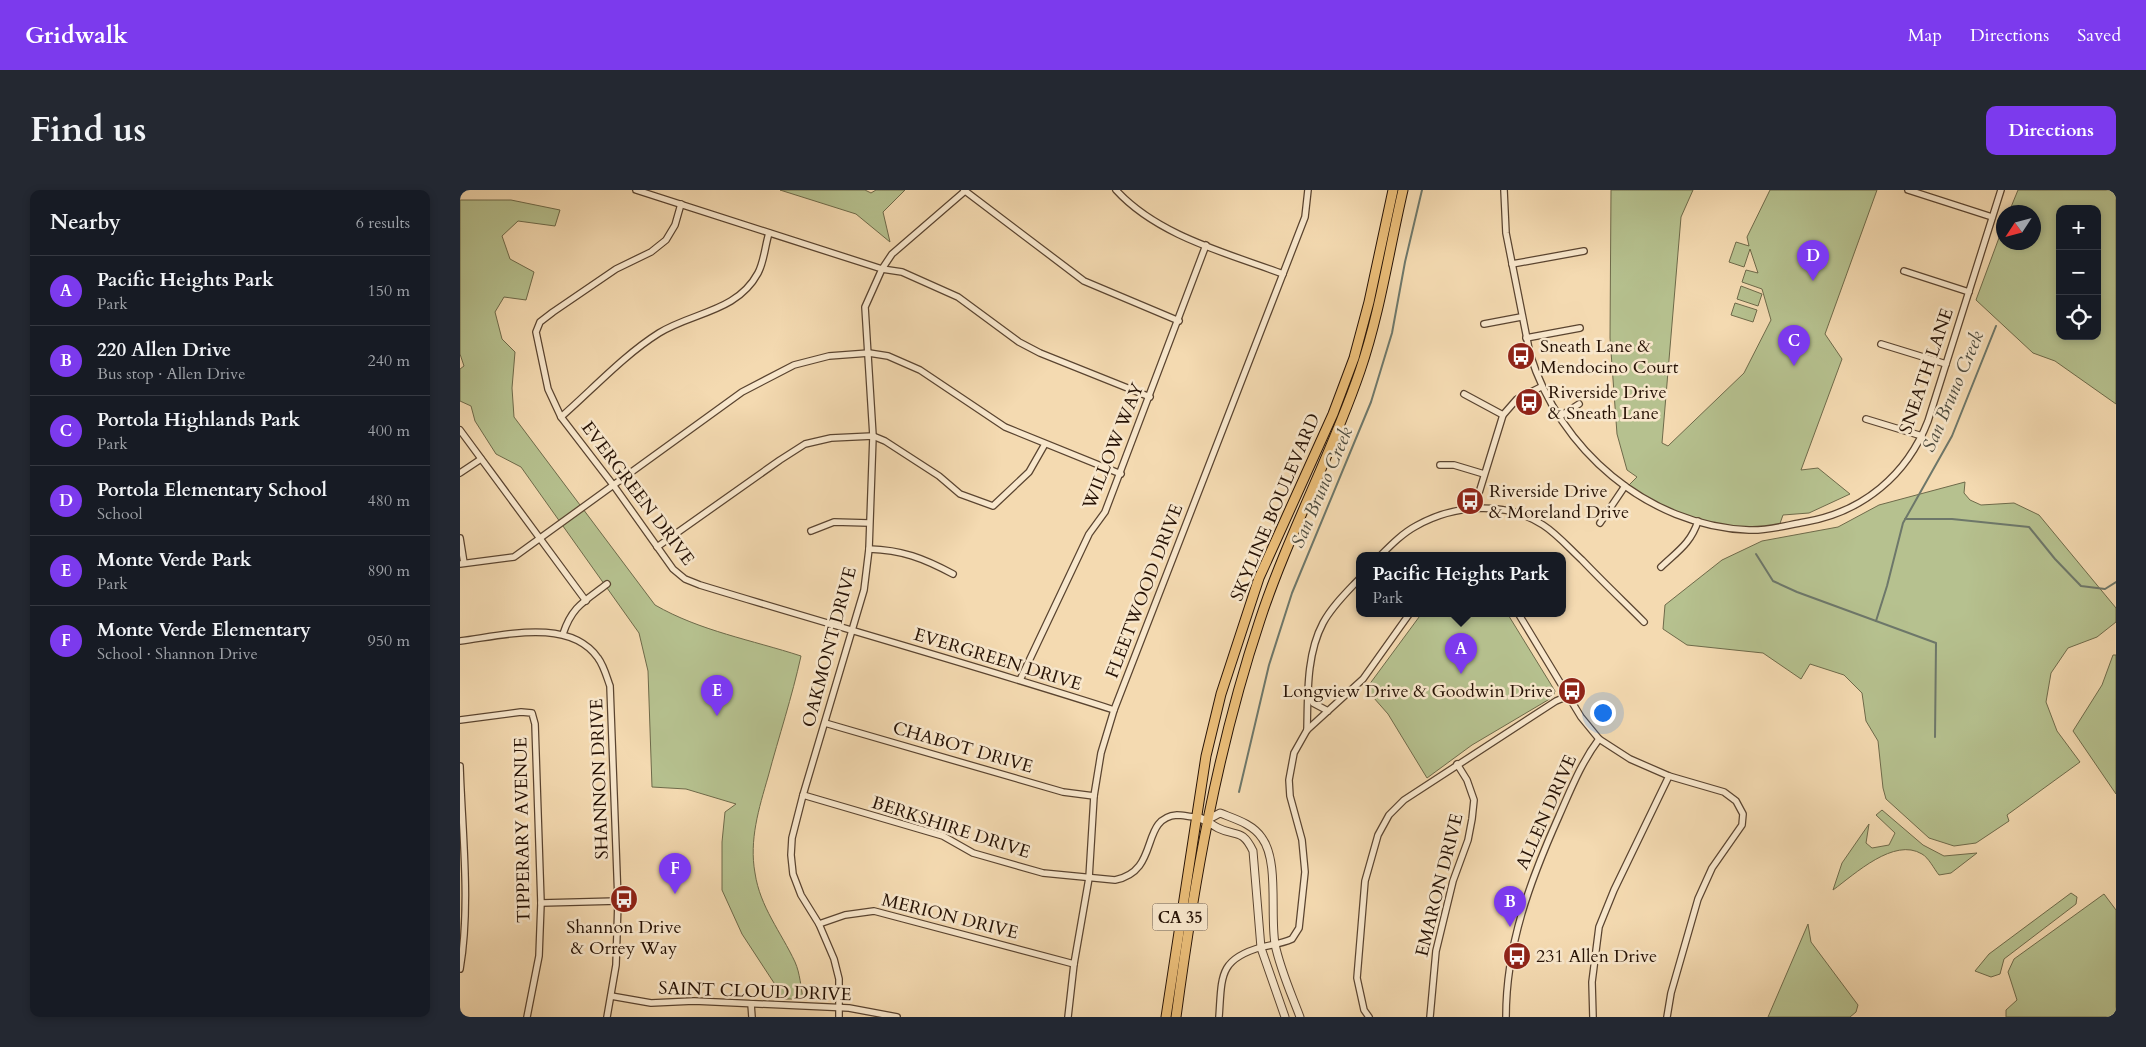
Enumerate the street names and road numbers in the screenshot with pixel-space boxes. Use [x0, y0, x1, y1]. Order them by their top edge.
street label: SNEATH LANE [1893, 305, 1960, 437]
street label: WILLOW WAY [1076, 379, 1150, 514]
street label: SKYLINE BOULEVARD [1225, 409, 1326, 605]
street label: EVERGREEN DRIVE [575, 416, 700, 571]
street label: FLEETWOOD DRIVE [1100, 501, 1189, 682]
street label: OAKMONT DRIVE [796, 564, 863, 730]
street label: EVERGREEN DRIVE [911, 622, 1085, 697]
street label: SHANNON DRIVE [584, 698, 615, 860]
street label: CHABOT DRIVE [890, 715, 1036, 779]
street label: TIPPERARY AVENUE [508, 737, 537, 923]
street label: ALLEN DRIVE [1510, 751, 1583, 874]
street label: BERKSHIRE DRIVE [868, 790, 1033, 865]
street label: EMARON DRIVE [1410, 811, 1469, 959]
street label: MERION DRIVE [879, 887, 1021, 946]
road number: CA 35 [1152, 904, 1208, 930]
street label: SAINT CLOUD DRIVE [658, 976, 852, 1007]

